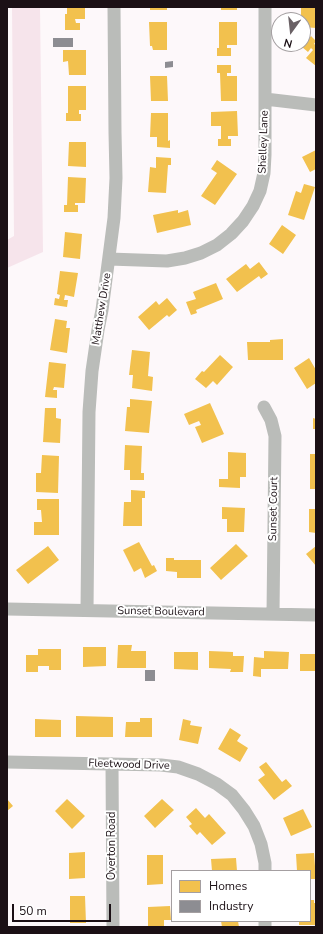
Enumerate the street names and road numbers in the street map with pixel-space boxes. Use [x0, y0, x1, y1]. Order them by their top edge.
street label: Shelley Lane [256, 110, 272, 174]
street label: Matthew Drive [90, 272, 114, 346]
street label: Sunset Court [267, 477, 281, 541]
street label: Sunset Boulevard [117, 605, 205, 619]
street label: Fleetwood Drive [88, 757, 170, 773]
street label: Overton Road [105, 812, 119, 880]

